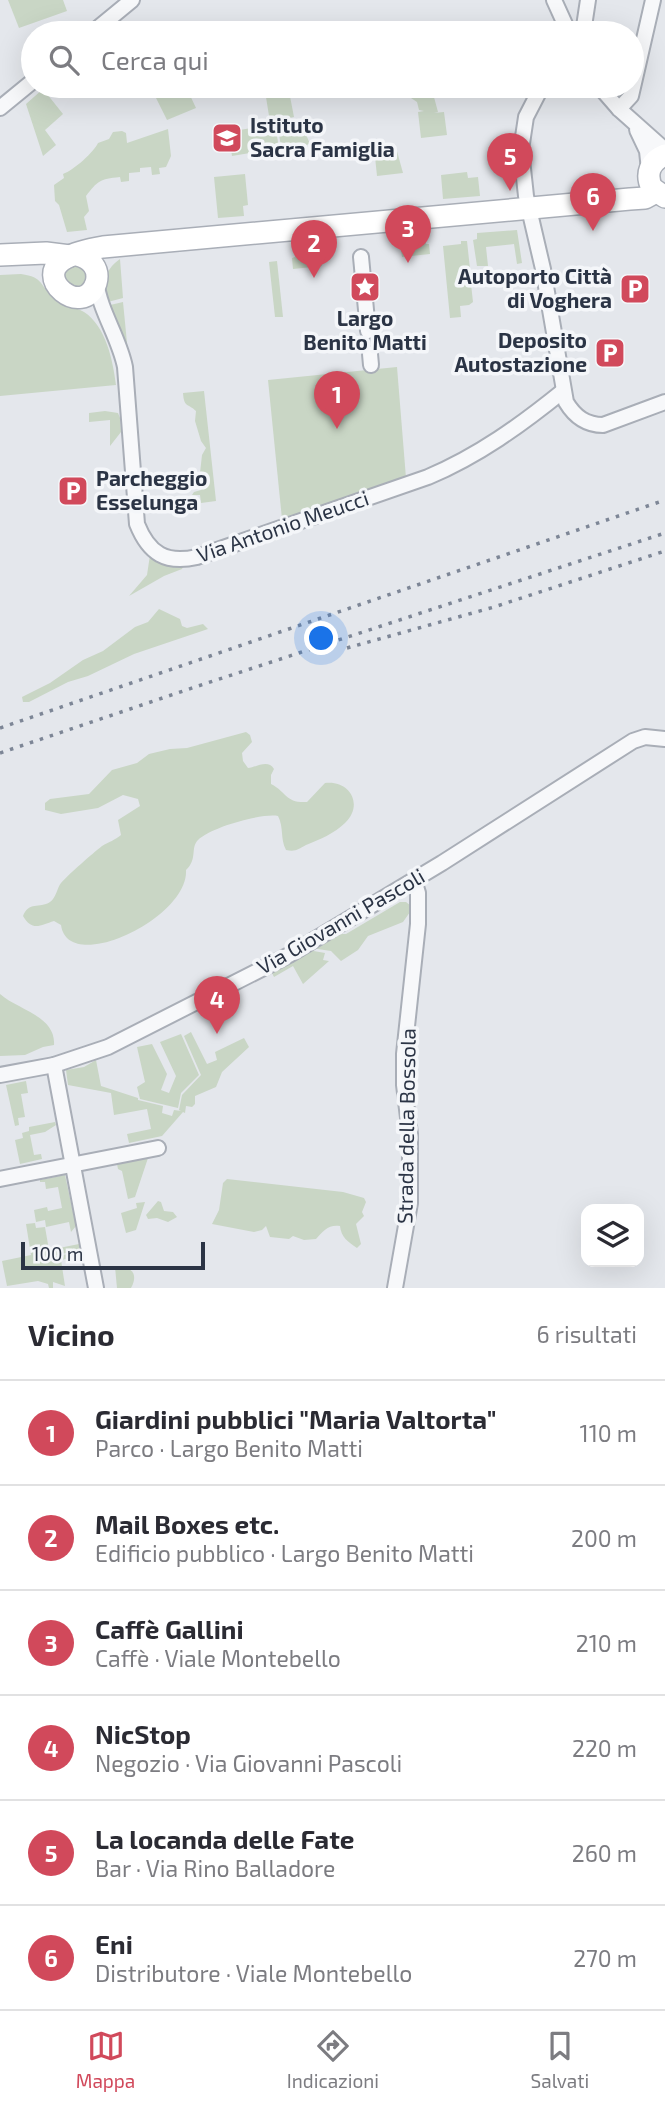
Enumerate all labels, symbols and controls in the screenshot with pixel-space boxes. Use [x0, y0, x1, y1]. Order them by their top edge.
search box [21, 21, 644, 98]
icon: search [45, 41, 83, 79]
text: Cerca qui [101, 44, 209, 75]
place label: Istituto Sacra Famiglia [250, 112, 395, 161]
school or university icon: Istituto Sacra Famiglia [210, 121, 244, 155]
pin: 5 [487, 133, 533, 191]
pin: 6 [570, 173, 616, 231]
pin: 3 [385, 205, 431, 263]
pin: 2 [291, 220, 337, 278]
place label: Autoporto Città di Voghera [458, 263, 612, 312]
place icon: Largo Benito Matti [348, 270, 382, 304]
parking icon: Autoporto Città di Voghera [618, 272, 652, 306]
place label: Largo Benito Matti [303, 305, 427, 354]
place label: Deposito Autostazione [454, 327, 587, 376]
parking icon: Deposito Autostazione [593, 336, 627, 370]
pin: 1 [314, 371, 360, 429]
place label: Parcheggio Esselunga [96, 465, 207, 514]
parking icon: Parcheggio Esselunga [56, 474, 90, 508]
street label: Via Antonio Meucci [193, 484, 372, 567]
your location [304, 621, 338, 655]
street label: Via Giovanni Pascoli [252, 863, 428, 979]
pin: 4 [194, 976, 240, 1034]
street label: Strada della Bossola [391, 1028, 420, 1224]
map controls [581, 1204, 644, 1267]
button: layers [581, 1204, 644, 1267]
scale bar [21, 1239, 205, 1271]
text: 100 m [32, 1242, 83, 1265]
text: Vicino [28, 1316, 115, 1352]
text: 6 risultati [536, 1320, 637, 1348]
text: Giardini pubblici "Maria Valtorta" [95, 1403, 497, 1434]
text: 1 [46, 1419, 56, 1447]
text: 110 m [580, 1419, 637, 1447]
text: Parco · Largo Benito Matti [95, 1434, 363, 1462]
text: Mail Boxes etc. [95, 1508, 279, 1539]
text: 2 [44, 1524, 58, 1552]
text: 200 m [571, 1524, 637, 1552]
text: Edificio pubblico · Largo Benito Matti [95, 1539, 474, 1567]
text: Caffè Gallini [95, 1613, 244, 1644]
text: 3 [44, 1629, 58, 1657]
text: 210 m [576, 1629, 637, 1657]
text: Caffè · Viale Montebello [95, 1644, 341, 1672]
text: NicStop [95, 1718, 191, 1749]
text: 4 [44, 1734, 58, 1762]
text: 220 m [572, 1734, 637, 1762]
text: Negozio · Via Giovanni Pascoli [95, 1749, 402, 1777]
text: La locanda delle Fate [95, 1823, 355, 1854]
text: 5 [45, 1839, 57, 1867]
text: 260 m [572, 1839, 637, 1867]
text: Bar · Via Rino Balladore [95, 1854, 335, 1882]
text: Eni [95, 1928, 133, 1959]
text: 6 [44, 1944, 58, 1972]
text: 270 m [573, 1944, 637, 1972]
text: Distributore · Viale Montebello [95, 1959, 412, 1987]
tab: Mappa [76, 2027, 135, 2092]
tab: Indicazioni [287, 2027, 379, 2092]
tab: Salvati [531, 2027, 589, 2092]

